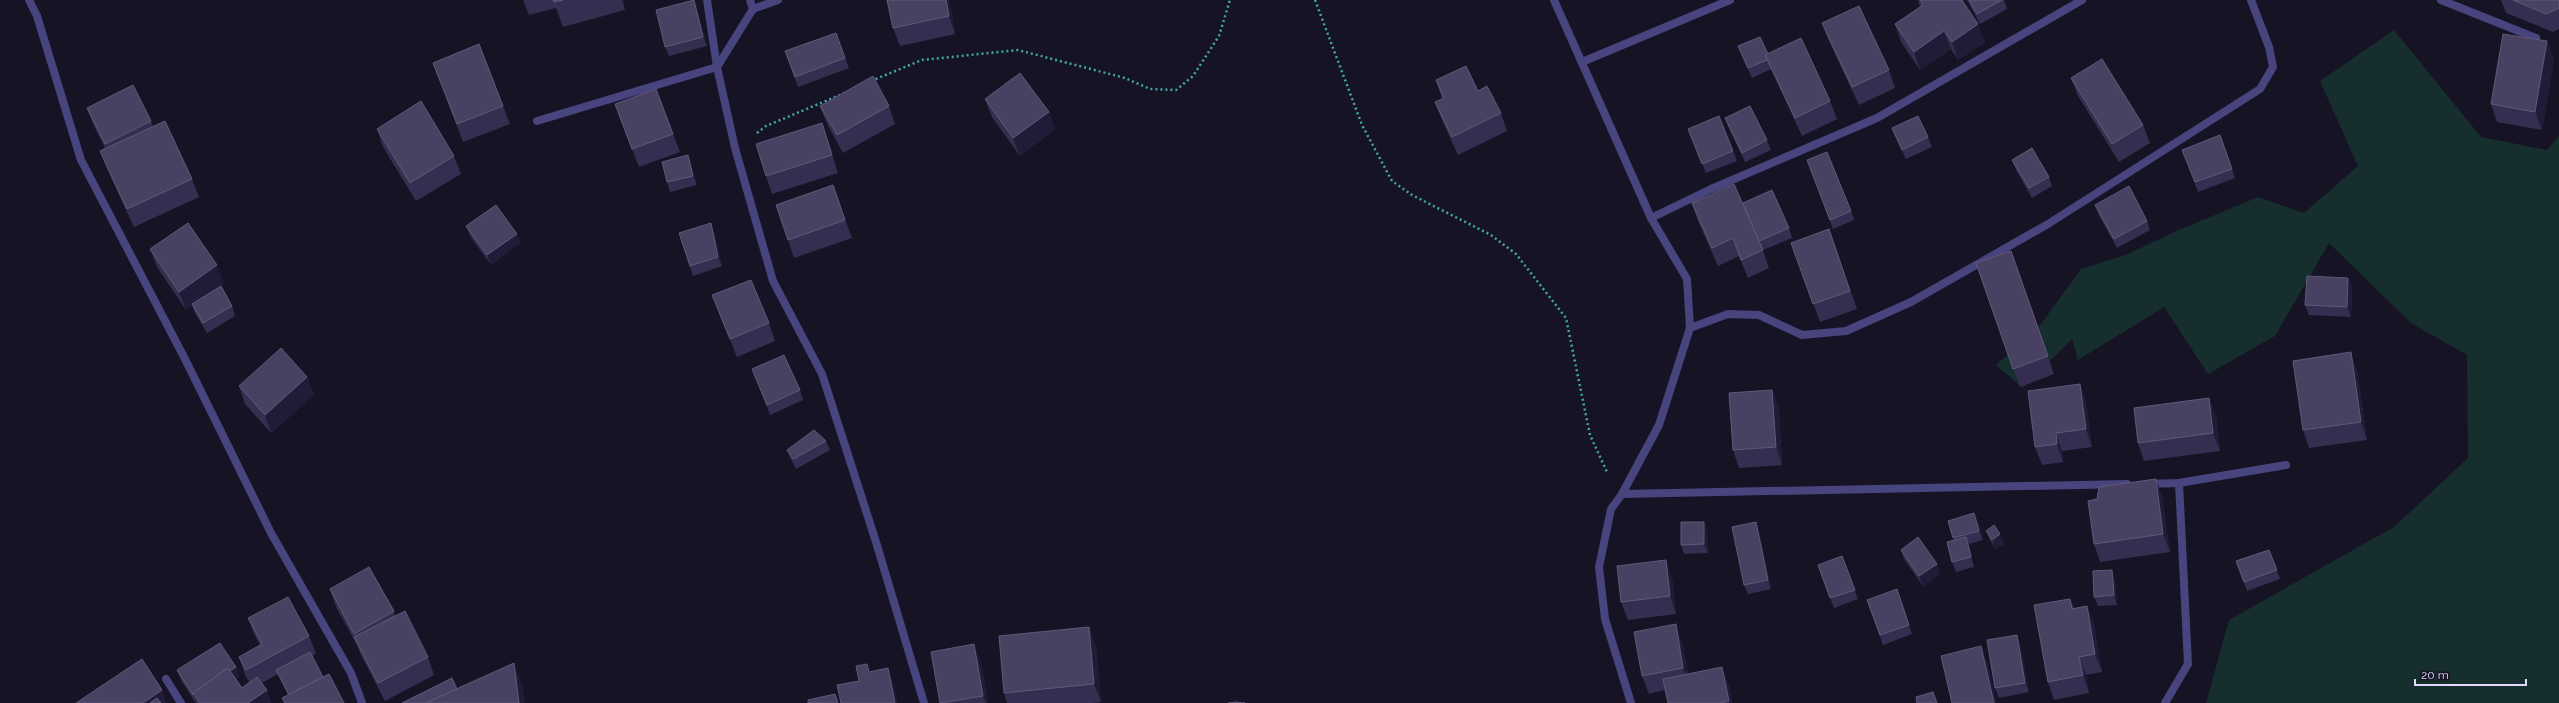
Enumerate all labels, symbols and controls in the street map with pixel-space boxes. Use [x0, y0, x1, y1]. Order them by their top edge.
scale bar [2415, 661, 2526, 687]
text: 20 m [2421, 668, 2449, 682]

